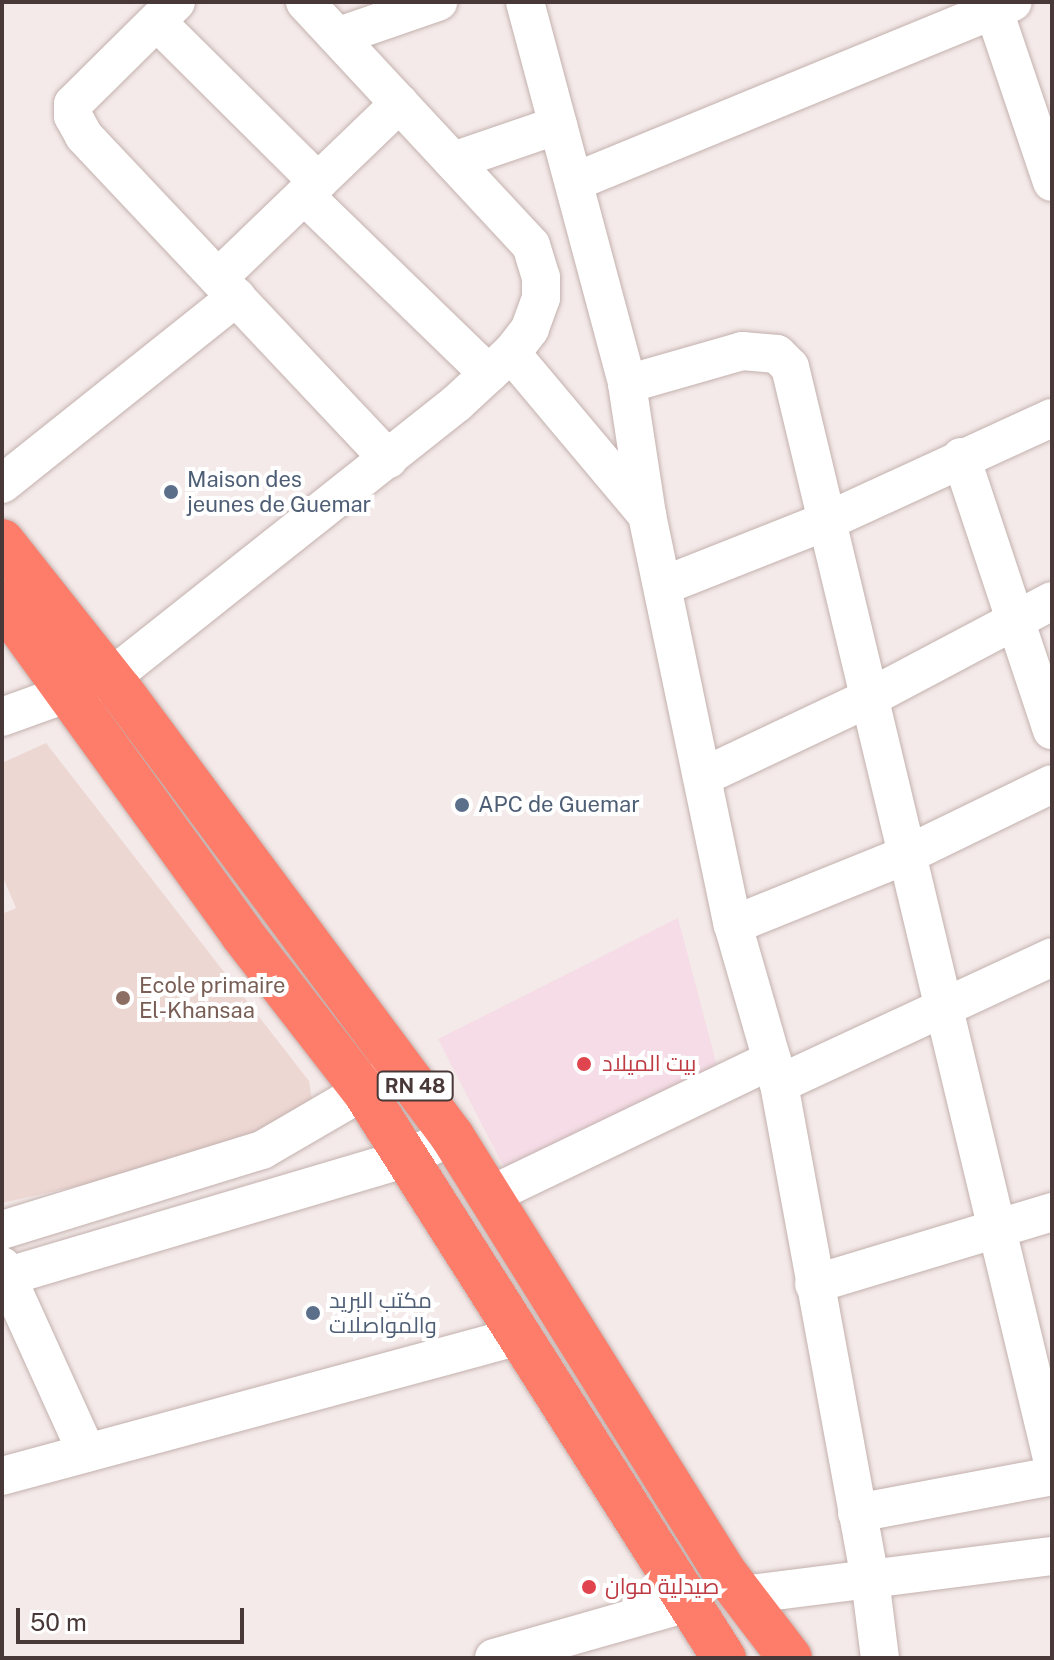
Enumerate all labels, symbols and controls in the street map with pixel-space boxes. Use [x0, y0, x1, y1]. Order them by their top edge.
place label: Maison des jeunes de Guemar [187, 466, 372, 518]
marker: Maison des jeunes de Guemar [162, 483, 180, 501]
place label: APC de Guemar [478, 792, 640, 818]
marker: APC de Guemar [453, 796, 471, 814]
place label: Ecole primaire El-Khansaa [139, 972, 286, 1024]
marker: Ecole primaire El-Khansaa [114, 989, 132, 1007]
place label: بيت الميلاد [602, 1051, 696, 1077]
marker: بيت الميلاد [573, 1053, 595, 1075]
road number: RN 48 [375, 1070, 455, 1102]
place label: مكتب البريد والمواصلات [329, 1287, 437, 1338]
marker: مكتب البريد والمواصلات [304, 1304, 322, 1322]
place label: صيدلية موان [605, 1574, 719, 1600]
marker: صيدلية موان [580, 1578, 598, 1596]
scale bar [20, 1592, 248, 1642]
text: 50 m [30, 1608, 87, 1636]

